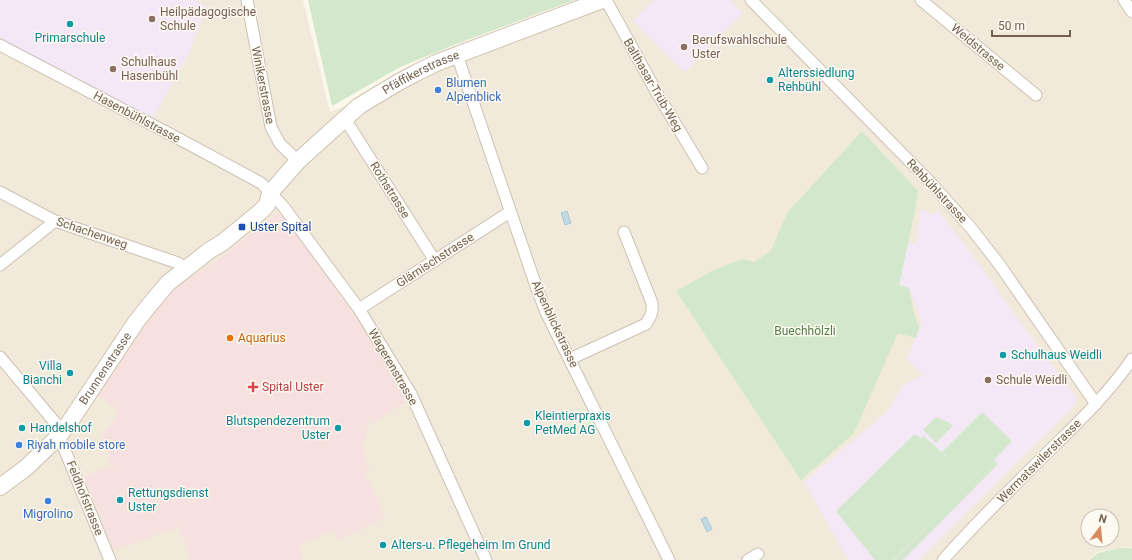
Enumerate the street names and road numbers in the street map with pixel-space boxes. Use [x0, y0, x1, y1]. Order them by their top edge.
street label: Weidstrasse [948, 21, 1008, 73]
street label: Balthasar-Trüb-Weg [621, 36, 685, 134]
street label: Winikerstrasse [249, 45, 277, 125]
street label: Pfäffikerstrasse [380, 48, 461, 97]
street label: Hasenbühlstrasse [91, 88, 183, 146]
street label: Rehbühlstrasse [904, 156, 970, 226]
street label: Rothstrasse [367, 159, 413, 221]
street label: Schachenweg [54, 214, 130, 252]
street label: Glärnischstrasse [394, 230, 476, 290]
street label: Alpenblickstrasse [529, 278, 581, 370]
street label: Wagerenstrasse [365, 326, 421, 408]
street label: Brunnenstrasse [76, 330, 134, 407]
street label: Wermatswilerstrasse [994, 416, 1084, 506]
street label: Feldhofstrasse [64, 459, 106, 537]

